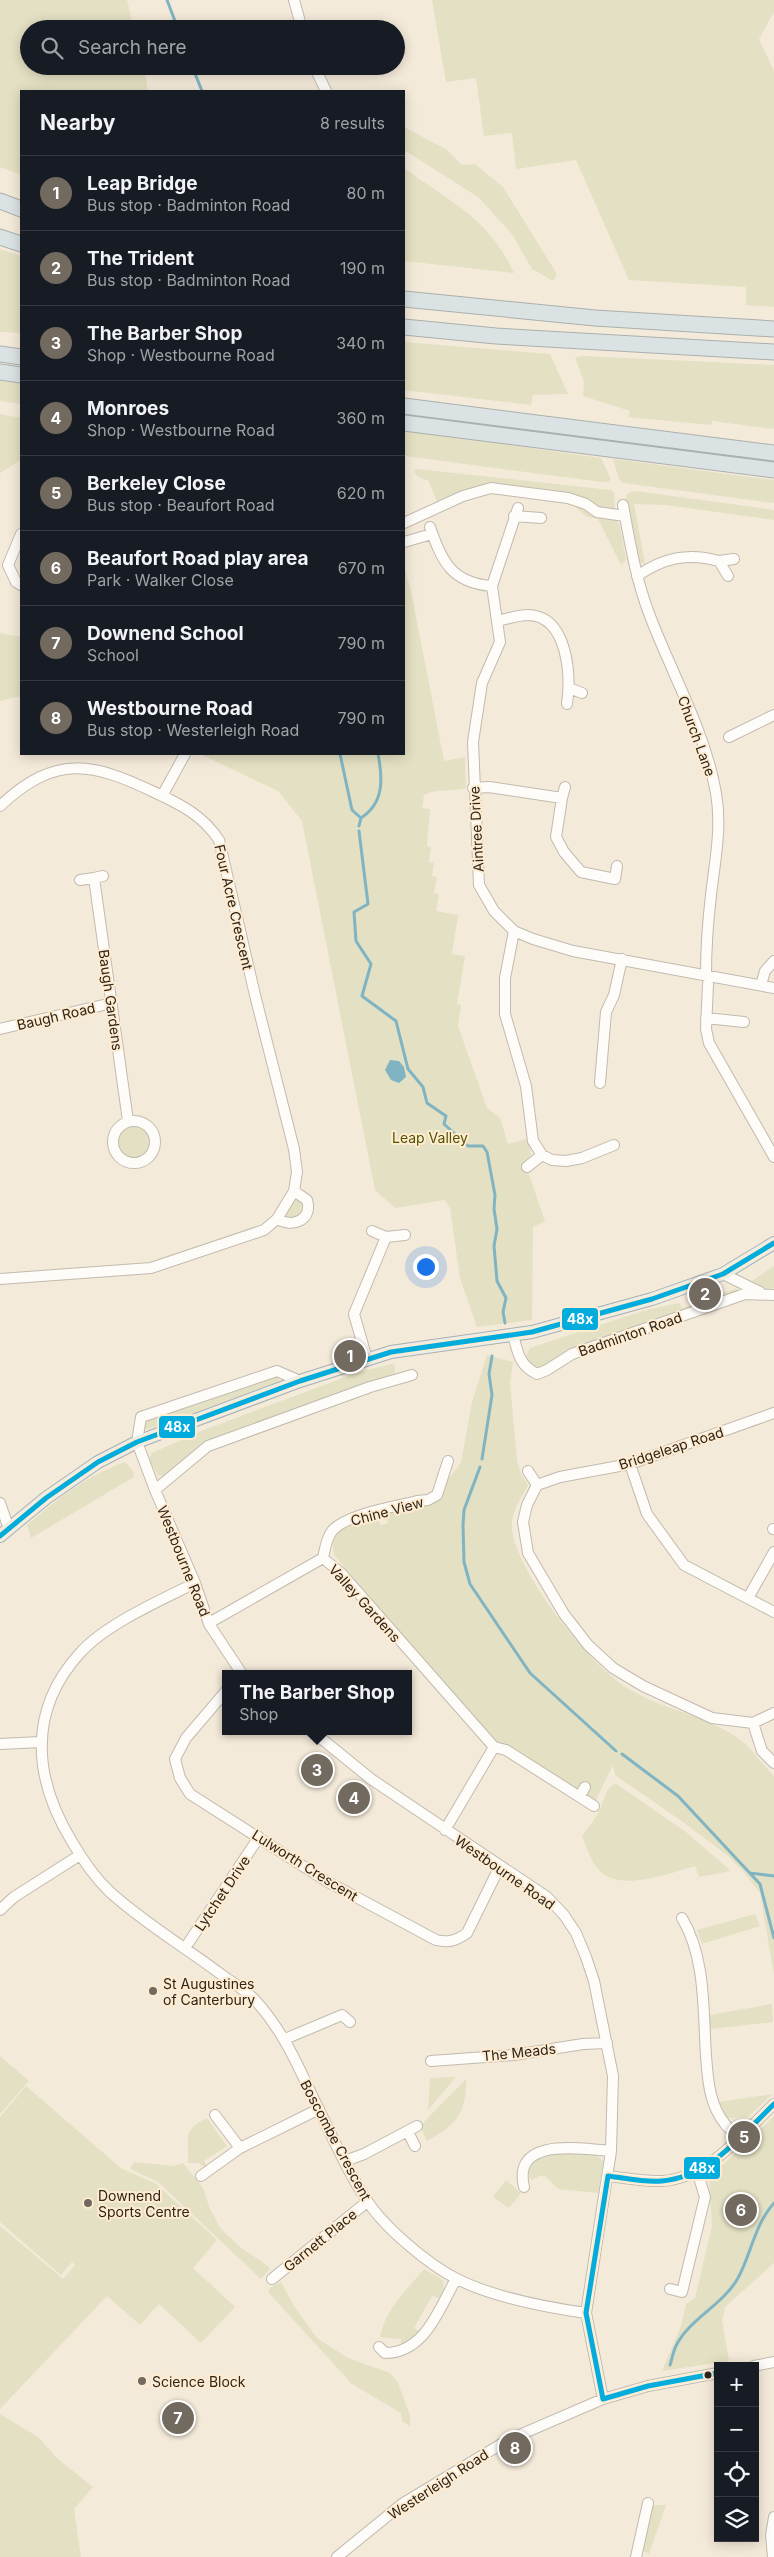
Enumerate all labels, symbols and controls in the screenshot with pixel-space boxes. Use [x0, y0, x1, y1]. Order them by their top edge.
search box [20, 20, 405, 75]
icon: search [38, 34, 66, 62]
text: Search here [78, 36, 187, 59]
text: Nearby [40, 110, 115, 135]
text: 8 results [320, 113, 385, 133]
text: Leap Bridge [87, 172, 198, 195]
text: 1 [53, 183, 59, 203]
text: 80 m [346, 183, 385, 203]
text: Bus stop · Badminton Road [87, 195, 290, 215]
text: The Trident [87, 247, 194, 270]
text: 2 [51, 258, 61, 278]
text: 190 m [340, 258, 385, 278]
text: Bus stop · Badminton Road [87, 270, 290, 290]
text: The Barber Shop [87, 322, 242, 345]
text: 3 [51, 333, 61, 353]
text: 340 m [336, 333, 385, 353]
text: Shop · Westbourne Road [87, 345, 275, 365]
text: Monroes [87, 397, 169, 420]
text: 4 [51, 408, 61, 428]
text: 360 m [337, 408, 385, 428]
text: Shop · Westbourne Road [87, 420, 275, 440]
text: Berkeley Close [87, 472, 226, 495]
text: 5 [51, 483, 61, 503]
text: 620 m [337, 483, 385, 503]
text: Bus stop · Beaufort Road [87, 495, 274, 515]
text: Beaufort Road play area [87, 547, 309, 570]
text: 6 [51, 558, 61, 578]
text: 670 m [338, 558, 385, 578]
text: Park · Walker Close [87, 570, 234, 590]
text: Downend School [87, 622, 244, 645]
text: 7 [51, 633, 61, 653]
text: 790 m [338, 633, 385, 653]
text: School [87, 645, 139, 665]
street label: Church Lane [675, 694, 719, 778]
text: Westbourne Road [87, 697, 253, 720]
text: 8 [51, 708, 61, 728]
text: 790 m [338, 708, 385, 728]
text: Bus stop · Westerleigh Road [87, 720, 299, 740]
street label: Aintree Drive [465, 786, 487, 872]
street label: Four Acre Crescent [211, 843, 257, 972]
street label: Baugh Gardens [95, 948, 127, 1052]
street label: Baugh Road [15, 999, 97, 1033]
park label: Leap Valley [392, 1129, 468, 1146]
your location [413, 1254, 439, 1280]
pin: 2 [689, 1275, 721, 1313]
line badge: 48x [561, 1307, 599, 1331]
street label: Badminton Road [576, 1308, 684, 1360]
text: 48x [567, 1310, 593, 1327]
pin: 1 [334, 1337, 366, 1375]
line badge: 48x [158, 1415, 196, 1439]
text: 48x [164, 1418, 190, 1435]
street label: Bridgeleap Road [616, 1423, 726, 1473]
street label: Chine View [349, 1493, 425, 1529]
street label: Westbourne Road [154, 1503, 214, 1619]
street label: Valley Gardens [326, 1561, 404, 1645]
popup [222, 1670, 412, 1735]
text: The Barber Shop [239, 1681, 395, 1704]
text: Shop [239, 1704, 278, 1724]
pin: 3 [301, 1751, 333, 1789]
pin: 4 [338, 1779, 370, 1817]
street label: Lulworth Crescent [249, 1826, 361, 1905]
street label: Westbourne Road [452, 1831, 558, 1913]
street label: Lytchet Drive [191, 1852, 253, 1934]
place label: St Augustines of Canterbury [163, 1975, 255, 2008]
marker: St Augustines of Canterbury [147, 1985, 159, 1997]
street label: The Meads [481, 2040, 557, 2064]
street label: Boscombe Crescent [297, 2077, 375, 2204]
pin: 5 [728, 2118, 760, 2156]
line badge: 48x [683, 2156, 721, 2180]
text: 48x [689, 2159, 715, 2176]
place label: Downend Sports Centre [98, 2187, 190, 2220]
pin: 6 [725, 2191, 757, 2229]
marker: Downend Sports Centre [82, 2197, 94, 2209]
street label: Garnett Place [280, 2205, 360, 2275]
map controls [714, 2362, 759, 2542]
button: + [714, 2362, 759, 2407]
unlabelled marker [703, 2370, 713, 2380]
place label: Science Block [152, 2373, 246, 2390]
marker: Science Block [136, 2375, 148, 2387]
pin: 7 [162, 2399, 194, 2437]
button: − [714, 2407, 759, 2452]
pin: 8 [499, 2429, 531, 2467]
street label: Westerleigh Road [385, 2445, 491, 2523]
button: locate [714, 2452, 759, 2497]
button: layers [714, 2497, 759, 2542]

